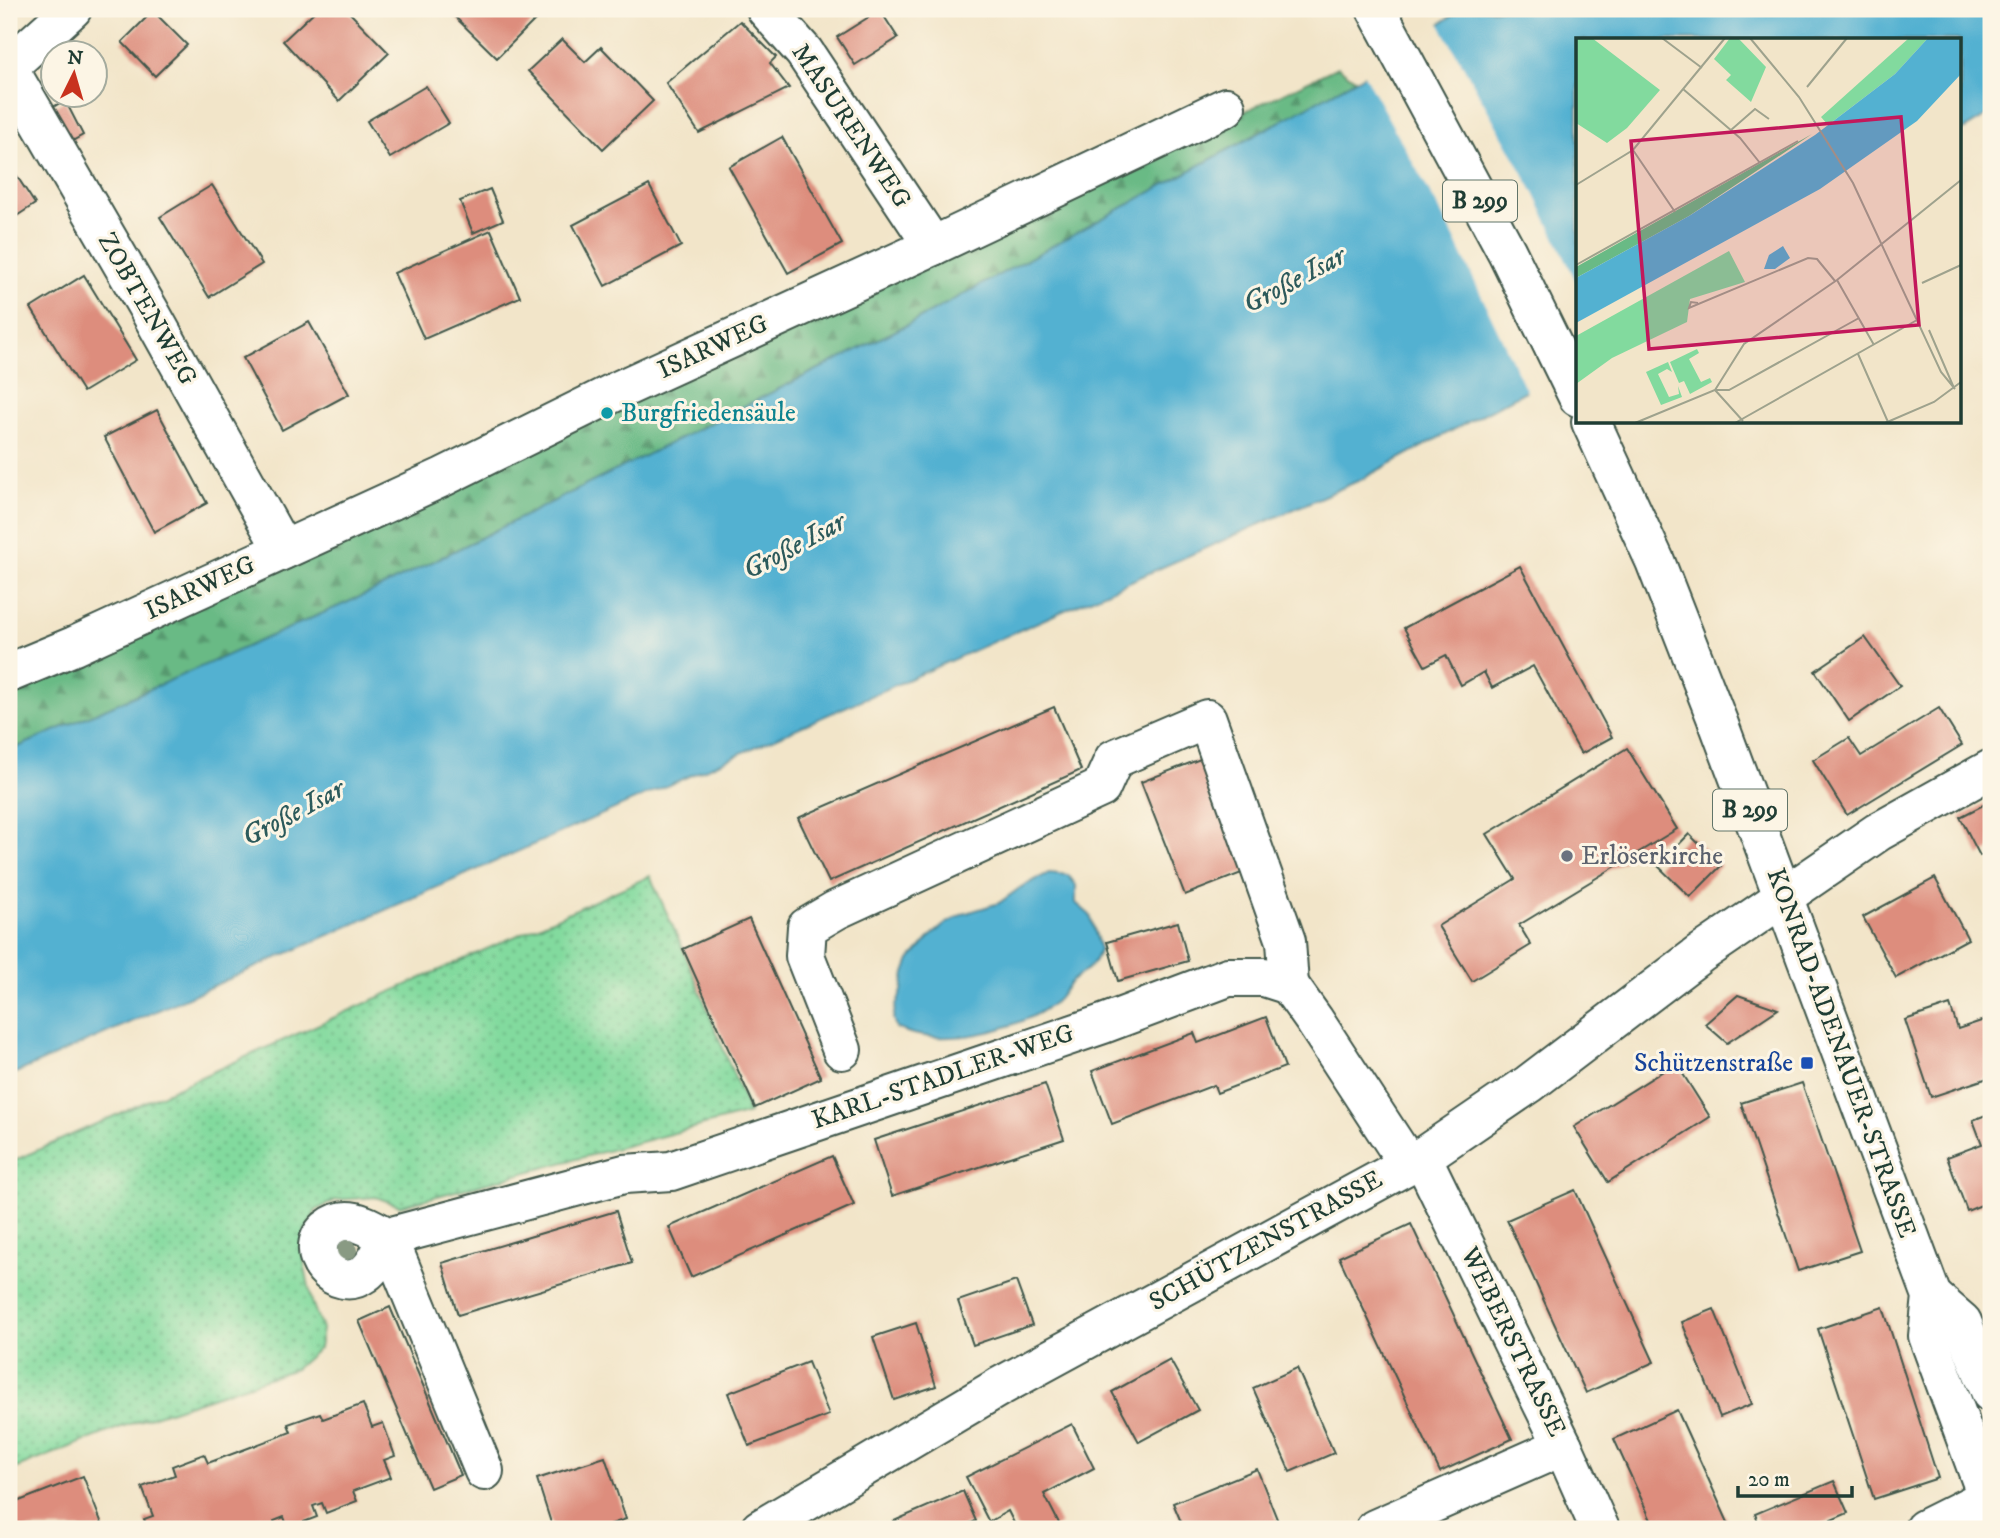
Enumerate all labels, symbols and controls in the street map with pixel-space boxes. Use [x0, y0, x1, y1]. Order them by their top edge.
street label: MASURENWEG [784, 37, 918, 215]
north arrow [38, 38, 108, 108]
inset map [1576, 38, 1962, 424]
text: N [67, 46, 85, 71]
road number: B 299 [1443, 181, 1517, 222]
street label: ZOBTENWEG [90, 227, 204, 391]
water label: Große Isar [1237, 238, 1353, 322]
street label: ISARWEG [653, 307, 773, 387]
place label: Burgfriedensäule [621, 397, 796, 430]
marker: Burgfriedensäule [599, 405, 615, 421]
water label: Große Isar [737, 504, 853, 588]
street label: ISARWEG [140, 548, 260, 628]
water label: Große Isar [236, 771, 352, 855]
road number: B 299 [1713, 790, 1787, 830]
place label: Erlöserkirche [1581, 840, 1723, 873]
marker: Erlöserkirche [1559, 848, 1575, 864]
street label: KONRAD-ADENAUER-STRASSE [1759, 864, 1923, 1242]
street label: KARL-STADLER-WEG [808, 1017, 1078, 1137]
place label: Schützenstraße [1634, 1047, 1793, 1080]
marker: Schützenstraße [1799, 1055, 1815, 1071]
street label: SCHÜTZENSTRASSE [1144, 1163, 1388, 1319]
street label: WEBERSTRASSE [1452, 1241, 1573, 1442]
scale bar [1738, 1454, 1851, 1498]
text: 20 m [1748, 1467, 1790, 1493]

